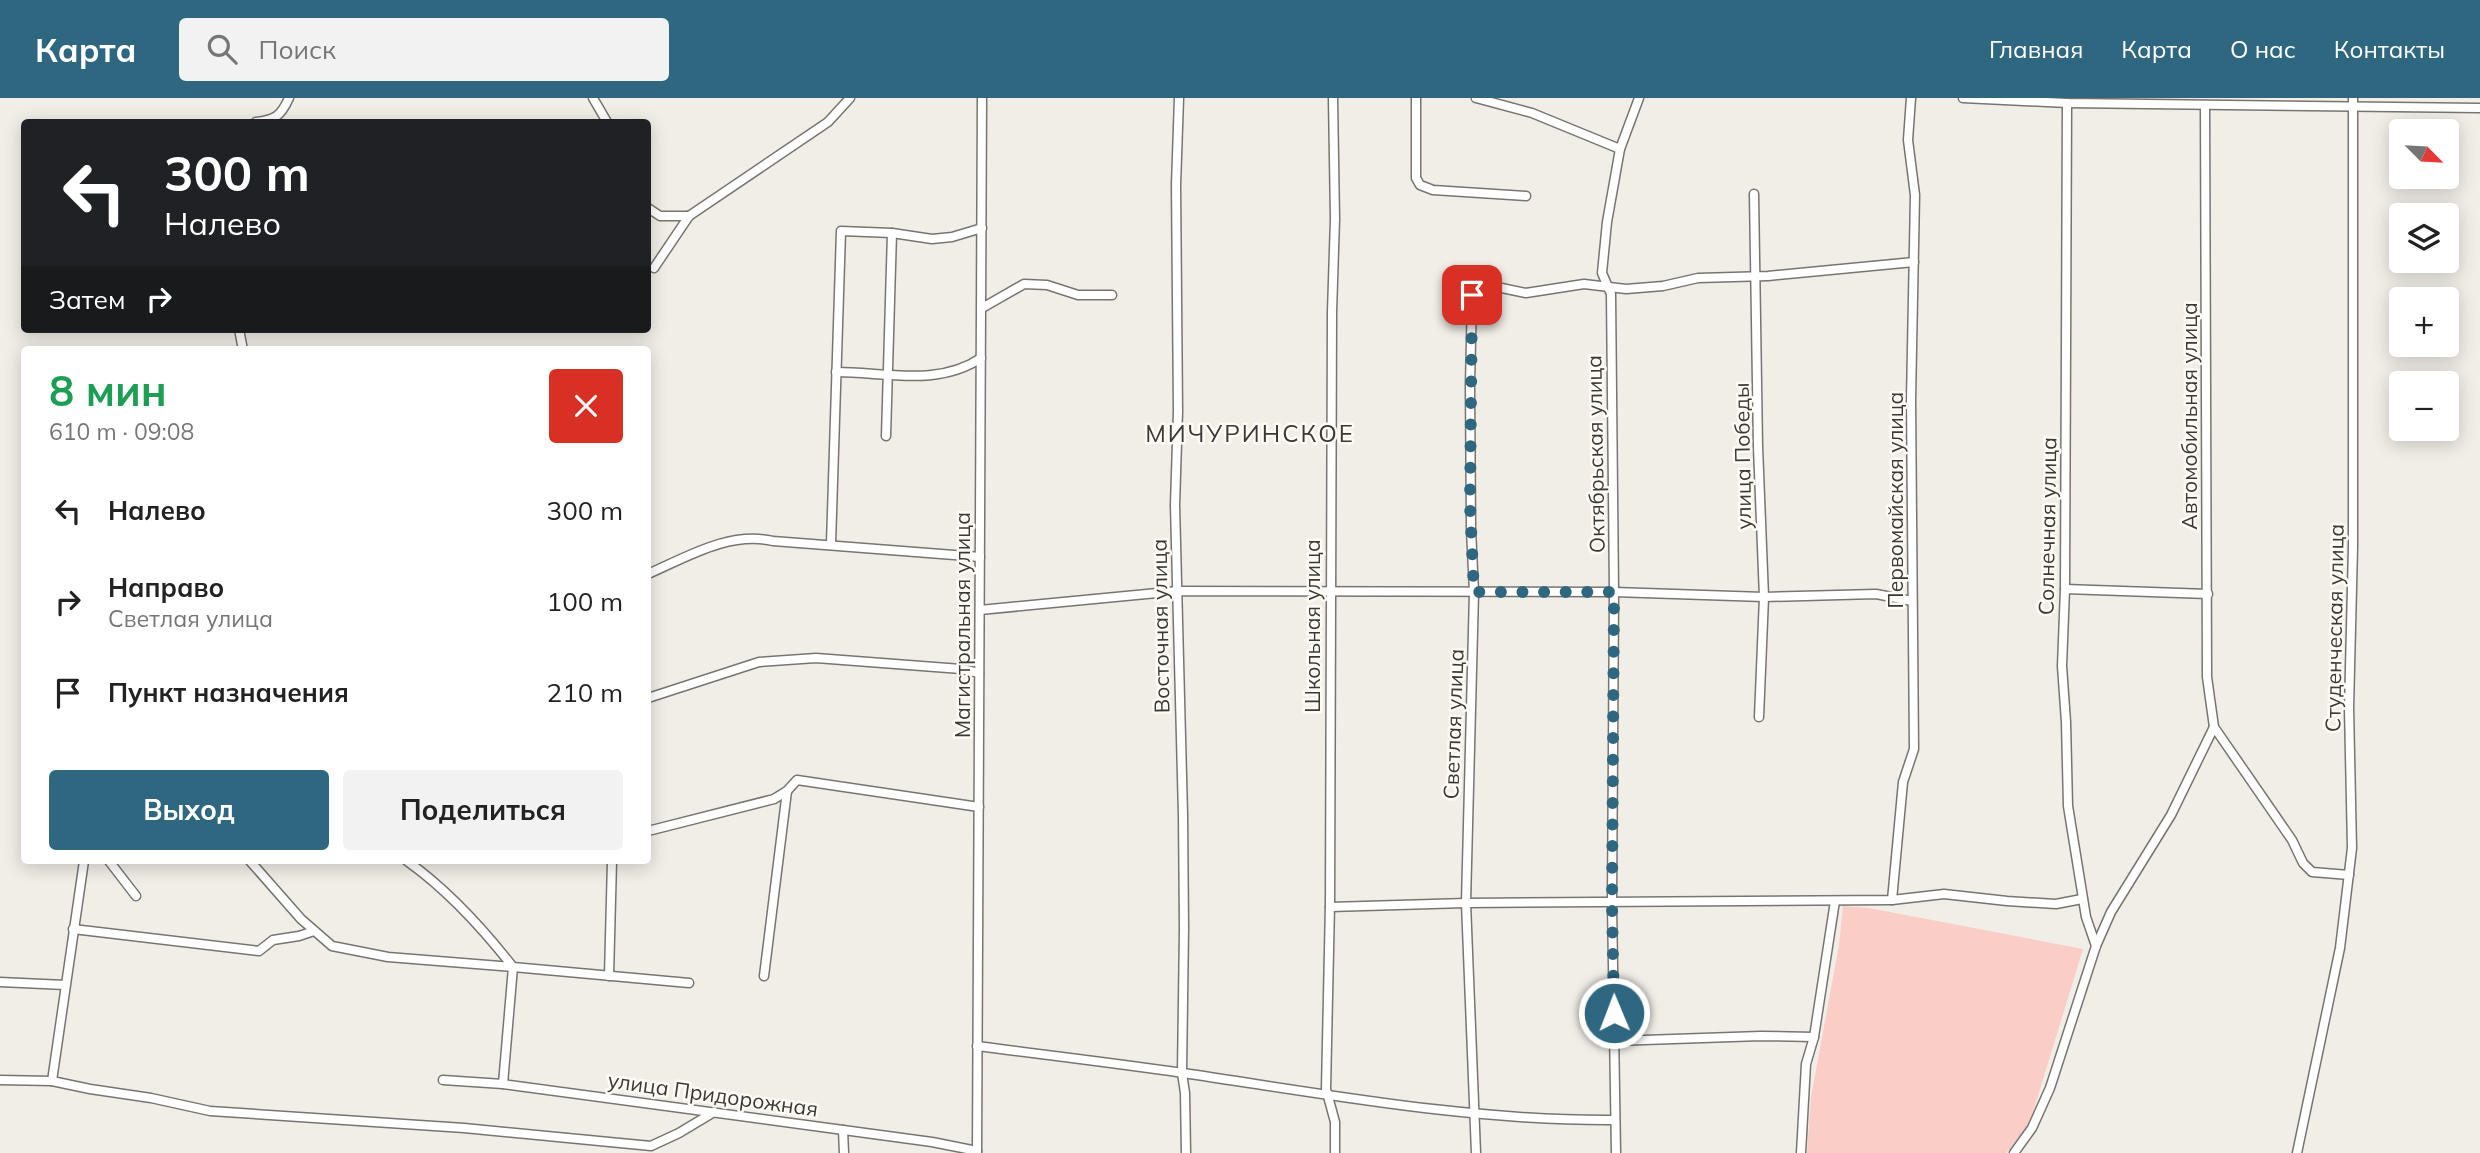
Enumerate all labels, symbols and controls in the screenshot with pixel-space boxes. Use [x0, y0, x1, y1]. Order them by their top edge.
search box [179, 18, 669, 81]
text: Карта [35, 29, 137, 70]
icon: search [203, 30, 241, 68]
text: Поиск [259, 33, 336, 66]
text: Главная [1989, 34, 2083, 64]
text: Карта [2121, 34, 2192, 64]
text: О нас [2230, 34, 2296, 64]
text: Контакты [2334, 34, 2445, 64]
north arrow [2389, 119, 2459, 189]
map controls [2389, 119, 2459, 441]
text: 300 m [164, 142, 310, 203]
icon: left [49, 147, 140, 238]
text: Налево [164, 203, 281, 243]
button: layers [2389, 203, 2459, 273]
pin [1442, 265, 1502, 325]
icon: arrive [1453, 276, 1491, 314]
icon: right [140, 280, 178, 318]
text: Затем [49, 283, 126, 316]
button: + [2389, 287, 2459, 357]
street label: Автомобильная улица [2176, 302, 2202, 530]
street label: Октябрьская улица [1580, 355, 1610, 553]
text: 8 мин [49, 364, 167, 417]
button: close [549, 369, 623, 443]
button: − [2389, 371, 2459, 441]
street label: улица Победы [1728, 382, 1756, 530]
street label: Первомайская улица [1882, 392, 1908, 608]
text: 610 m · 09:08 [49, 417, 194, 446]
district label: МИЧУРИНСКОЕ [1145, 418, 1355, 448]
street label: Солнечная улица [2032, 437, 2062, 615]
icon: left [49, 492, 87, 530]
text: Налево [108, 494, 206, 527]
text: 300 m [547, 494, 623, 527]
street label: Магистральная улица [949, 512, 975, 738]
street label: Студенческая улица [2319, 524, 2349, 732]
street label: Восточная улица [1145, 539, 1175, 713]
street label: Школьная улица [1299, 539, 1325, 713]
text: Направо [108, 571, 224, 604]
icon: right [49, 583, 87, 621]
text: 100 m [547, 585, 623, 618]
text: Светлая улица [108, 604, 273, 633]
street label: Светлая улица [1437, 648, 1469, 800]
icon: arrive [49, 674, 87, 712]
text: Пункт назначения [108, 676, 349, 709]
text: 210 m [547, 676, 623, 709]
button: Выход [49, 770, 329, 850]
button: Поделиться [343, 770, 623, 850]
position arrow [1577, 976, 1651, 1050]
street label: улица Придорожная [606, 1066, 820, 1122]

